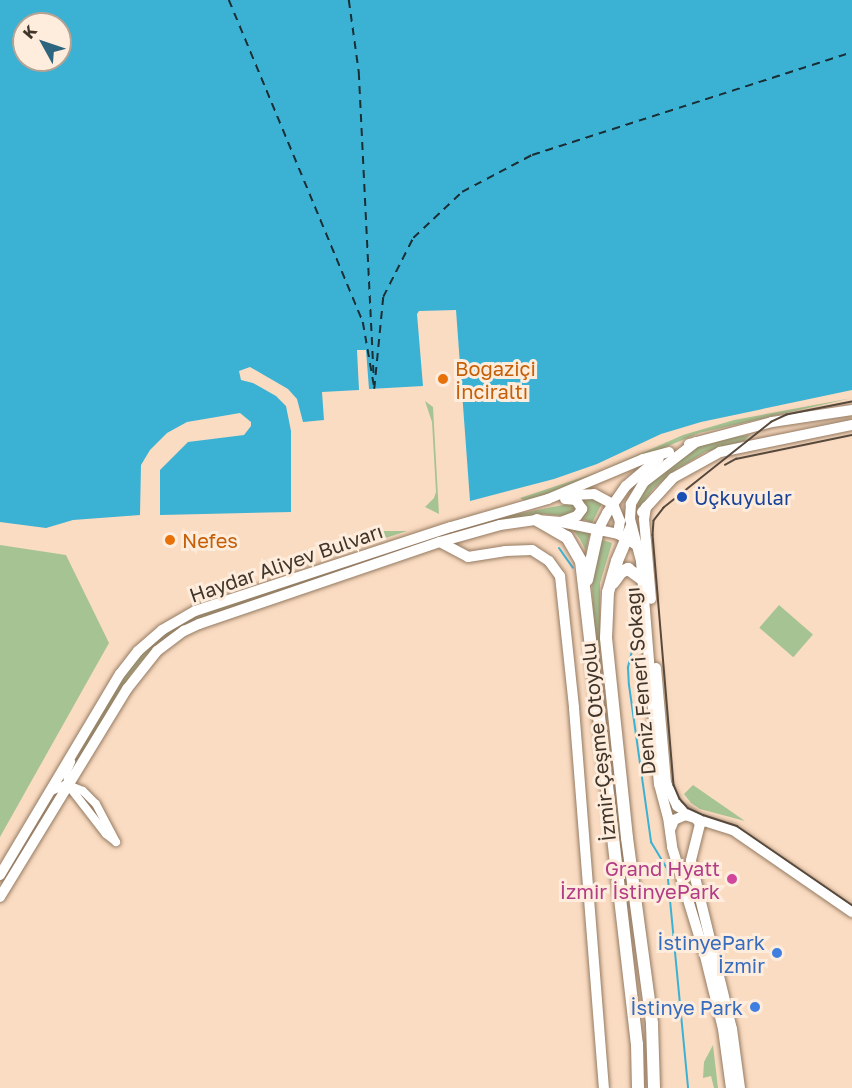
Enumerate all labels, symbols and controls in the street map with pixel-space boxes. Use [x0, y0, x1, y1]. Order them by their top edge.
north arrow [12, 12, 72, 72]
text: K [18, 21, 41, 43]
place label: Boğaziçi İnciraltı [455, 356, 536, 403]
marker: Boğaziçi İnciraltı [436, 372, 450, 386]
place label: Üçkuyular [694, 485, 792, 509]
marker: Üçkuyular [675, 490, 689, 504]
street label: Haydar Aliyev Bulvarı [186, 519, 386, 607]
place label: Nefes [182, 528, 238, 552]
marker: Nefes [163, 533, 177, 547]
street label: Deniz Feneri Sokağı [620, 586, 660, 776]
street label: İzmir-Çeşme Otoyolu [576, 642, 620, 842]
place label: Grand Hyatt İzmir İstinyePark [560, 856, 720, 903]
marker: Grand Hyatt İzmir İstinyePark [725, 872, 739, 886]
place label: İstinyePark İzmir [657, 930, 765, 977]
marker: İstinyePark İzmir [770, 946, 784, 960]
place label: İstinye Park [630, 995, 743, 1019]
marker: İstinye Park [748, 1000, 762, 1014]

